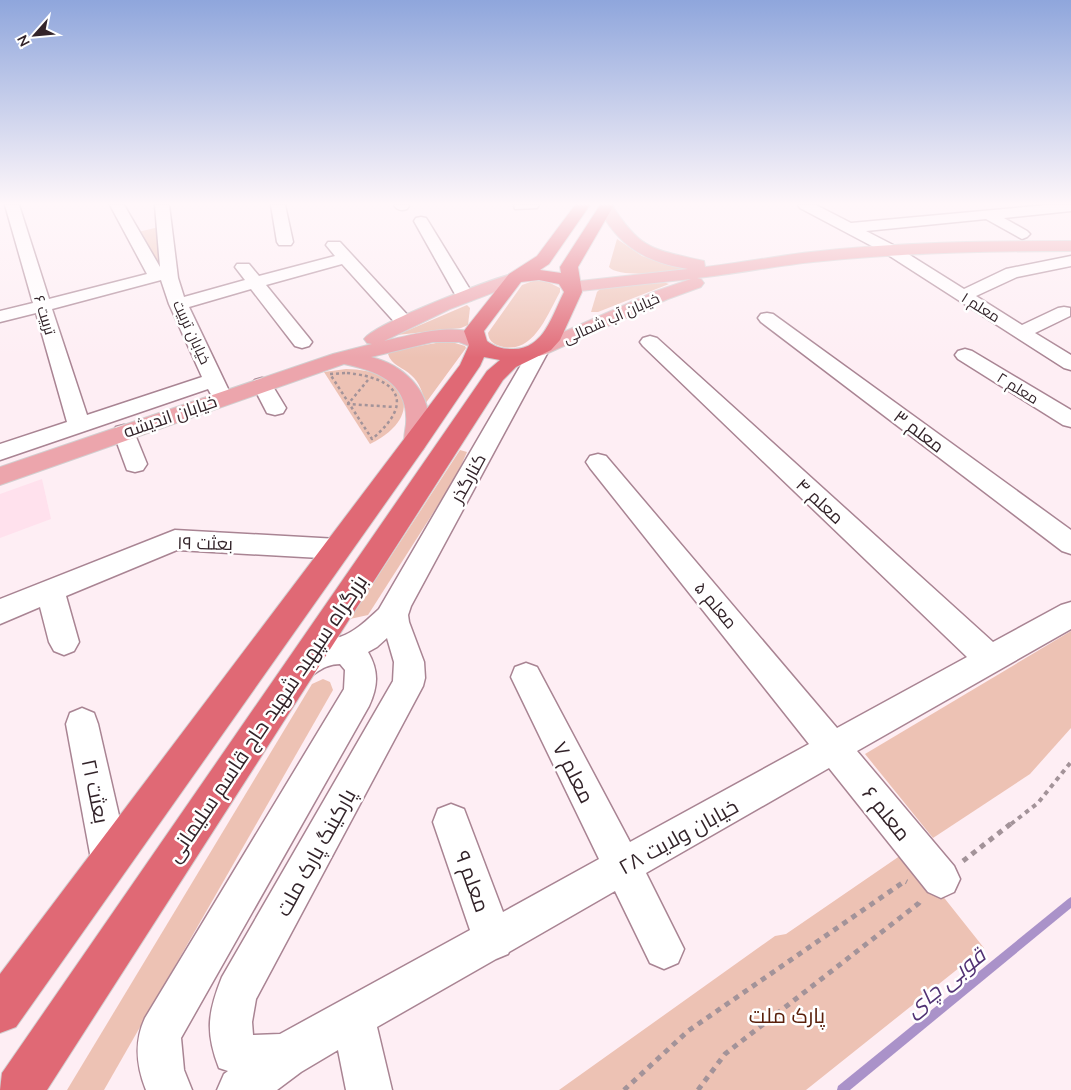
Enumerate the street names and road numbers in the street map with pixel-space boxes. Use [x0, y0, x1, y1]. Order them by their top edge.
street label: خیابان آب شمالی [560, 288, 663, 349]
street label: معلم ۱ [958, 288, 1004, 327]
street label: تربیت ۶ [30, 293, 60, 337]
street label: خیابان تربیت [168, 297, 215, 368]
street label: معلم ۲ [993, 368, 1042, 409]
street label: خیابان اندیشه [120, 389, 220, 443]
street label: معلم ۳ [889, 405, 949, 458]
street label: کنارگذر [445, 449, 491, 508]
street label: معلم ۴ [791, 473, 849, 530]
street label: بعثت ۱۹ [177, 531, 233, 555]
street label: بزرگراه سپهبد شهید حاج قاسم سلیمانی [160, 569, 374, 868]
street label: معلم ۵ [689, 577, 742, 634]
street label: معلم ۷ [546, 737, 601, 808]
street label: بعثت ۲۱ [76, 756, 116, 826]
street label: معلم ۶ [856, 780, 917, 847]
street label: پارکینگ پارک ملت [269, 783, 363, 921]
street label: خیابان ولایت ۲۸ [614, 792, 743, 880]
street label: معلم ۹ [448, 847, 496, 916]

